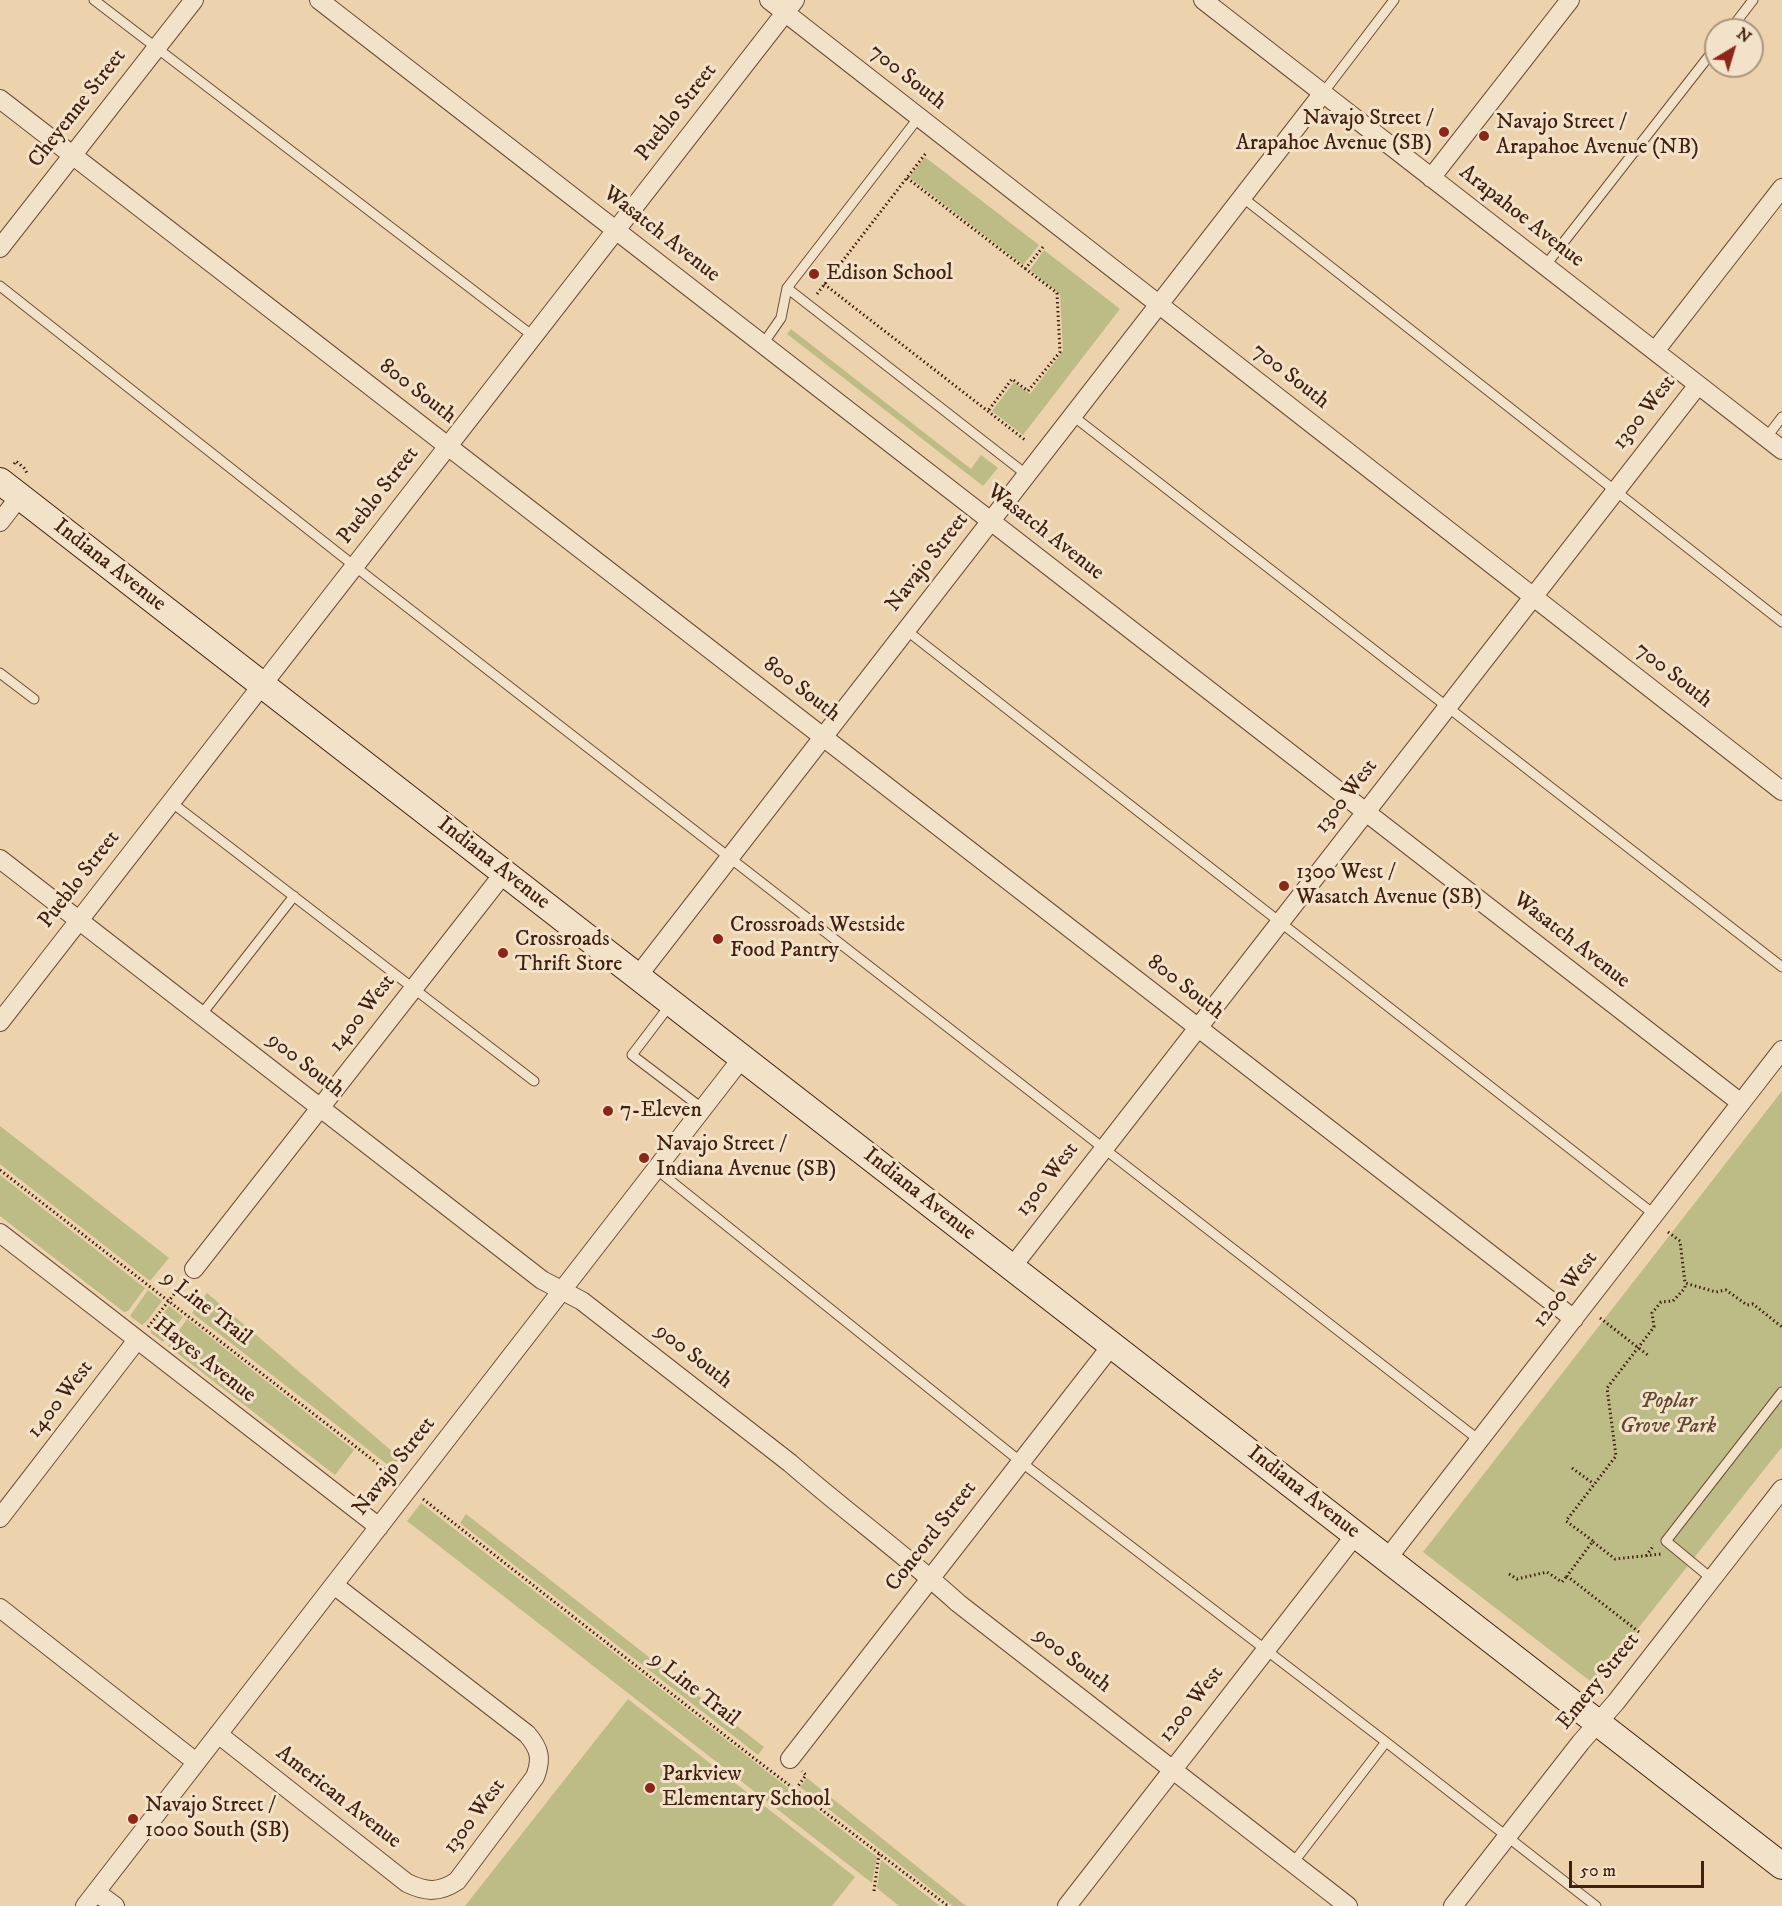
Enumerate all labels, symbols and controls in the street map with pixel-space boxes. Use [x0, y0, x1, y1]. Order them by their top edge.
north arrow [1704, 18, 1764, 78]
text: N [1733, 23, 1755, 47]
street label: 700 South [863, 39, 951, 117]
street label: Cheyenne Street [23, 44, 133, 174]
street label: Pueblo Street [631, 59, 723, 167]
place label: Navajo Street / Arapahoe Avenue (SB) [1236, 106, 1432, 158]
place label: Navajo Street / Arapahoe Avenue (NB) [1496, 110, 1699, 162]
marker: Navajo Street / Arapahoe Avenue (SB) [1437, 125, 1451, 139]
marker: Navajo Street / Arapahoe Avenue (NB) [1477, 129, 1491, 143]
street label: Arapahoe Avenue [1453, 160, 1589, 274]
street label: Wasatch Avenue [597, 181, 725, 289]
place label: Edison School [826, 261, 953, 287]
marker: Edison School [807, 267, 821, 281]
street label: 700 South [1246, 338, 1334, 416]
street label: 800 South [373, 354, 461, 430]
street label: 1300 West [1608, 370, 1682, 456]
street label: Pueblo Street [333, 442, 425, 550]
street label: Wasatch Avenue [981, 479, 1109, 587]
street label: Navajo Street [881, 508, 975, 618]
street label: Indiana Avenue [47, 514, 171, 618]
street label: 700 South [1629, 637, 1717, 715]
street label: 800 South [757, 652, 845, 728]
street label: 1300 West [1310, 754, 1384, 840]
street label: Indiana Avenue [431, 812, 555, 916]
street label: Pueblo Street [34, 826, 126, 934]
place label: 1300 West / Wasatch Avenue (SB) [1296, 860, 1482, 912]
marker: 1300 West / Wasatch Avenue (SB) [1277, 879, 1291, 893]
street label: Wasatch Avenue [1507, 887, 1635, 995]
place label: Crossroads Westside Food Pantry [730, 913, 905, 964]
place label: Crossroads Thrift Store [515, 927, 622, 978]
marker: Crossroads Westside Food Pantry [711, 932, 725, 946]
marker: Crossroads Thrift Store [496, 946, 510, 960]
street label: 800 South [1141, 950, 1229, 1026]
street label: 1400 West [324, 970, 402, 1058]
street label: 900 South [261, 1028, 349, 1104]
place label: 7-Eleven [620, 1098, 702, 1124]
marker: 7-Eleven [601, 1104, 615, 1118]
place label: Navajo Street / Indiana Avenue (SB) [656, 1132, 836, 1184]
street label: 1300 West [1011, 1137, 1085, 1223]
street label: Indiana Avenue [857, 1143, 981, 1247]
marker: Navajo Street / Indiana Avenue (SB) [637, 1151, 651, 1165]
street label: 1200 West [1528, 1246, 1604, 1334]
street label: 9 Line Trail [156, 1266, 256, 1352]
street label: Hayes Avenue [148, 1313, 260, 1409]
street label: 900 South [649, 1319, 737, 1395]
street label: 1400 West [22, 1356, 100, 1444]
park label: Poplar Grove Park [1620, 1389, 1716, 1440]
street label: Navajo Street [348, 1412, 442, 1522]
street label: Indiana Avenue [1241, 1441, 1365, 1545]
street label: Concord Street [881, 1477, 983, 1597]
street label: 900 South [1028, 1623, 1116, 1699]
street label: Emery Street [1552, 1628, 1646, 1736]
street label: 9 Line Trail [644, 1647, 744, 1733]
street label: 1200 West [1154, 1661, 1230, 1749]
street label: American Avenue [270, 1741, 406, 1855]
place label: Parkview Elementary School [662, 1762, 830, 1814]
street label: 1300 West [438, 1774, 512, 1860]
marker: Parkview Elementary School [643, 1781, 657, 1795]
place label: Navajo Street / 1000 South (SB) [145, 1793, 290, 1844]
marker: Navajo Street / 1000 South (SB) [126, 1812, 140, 1826]
scale bar [1572, 1849, 1707, 1887]
text: 50 m [1580, 1860, 1616, 1882]

